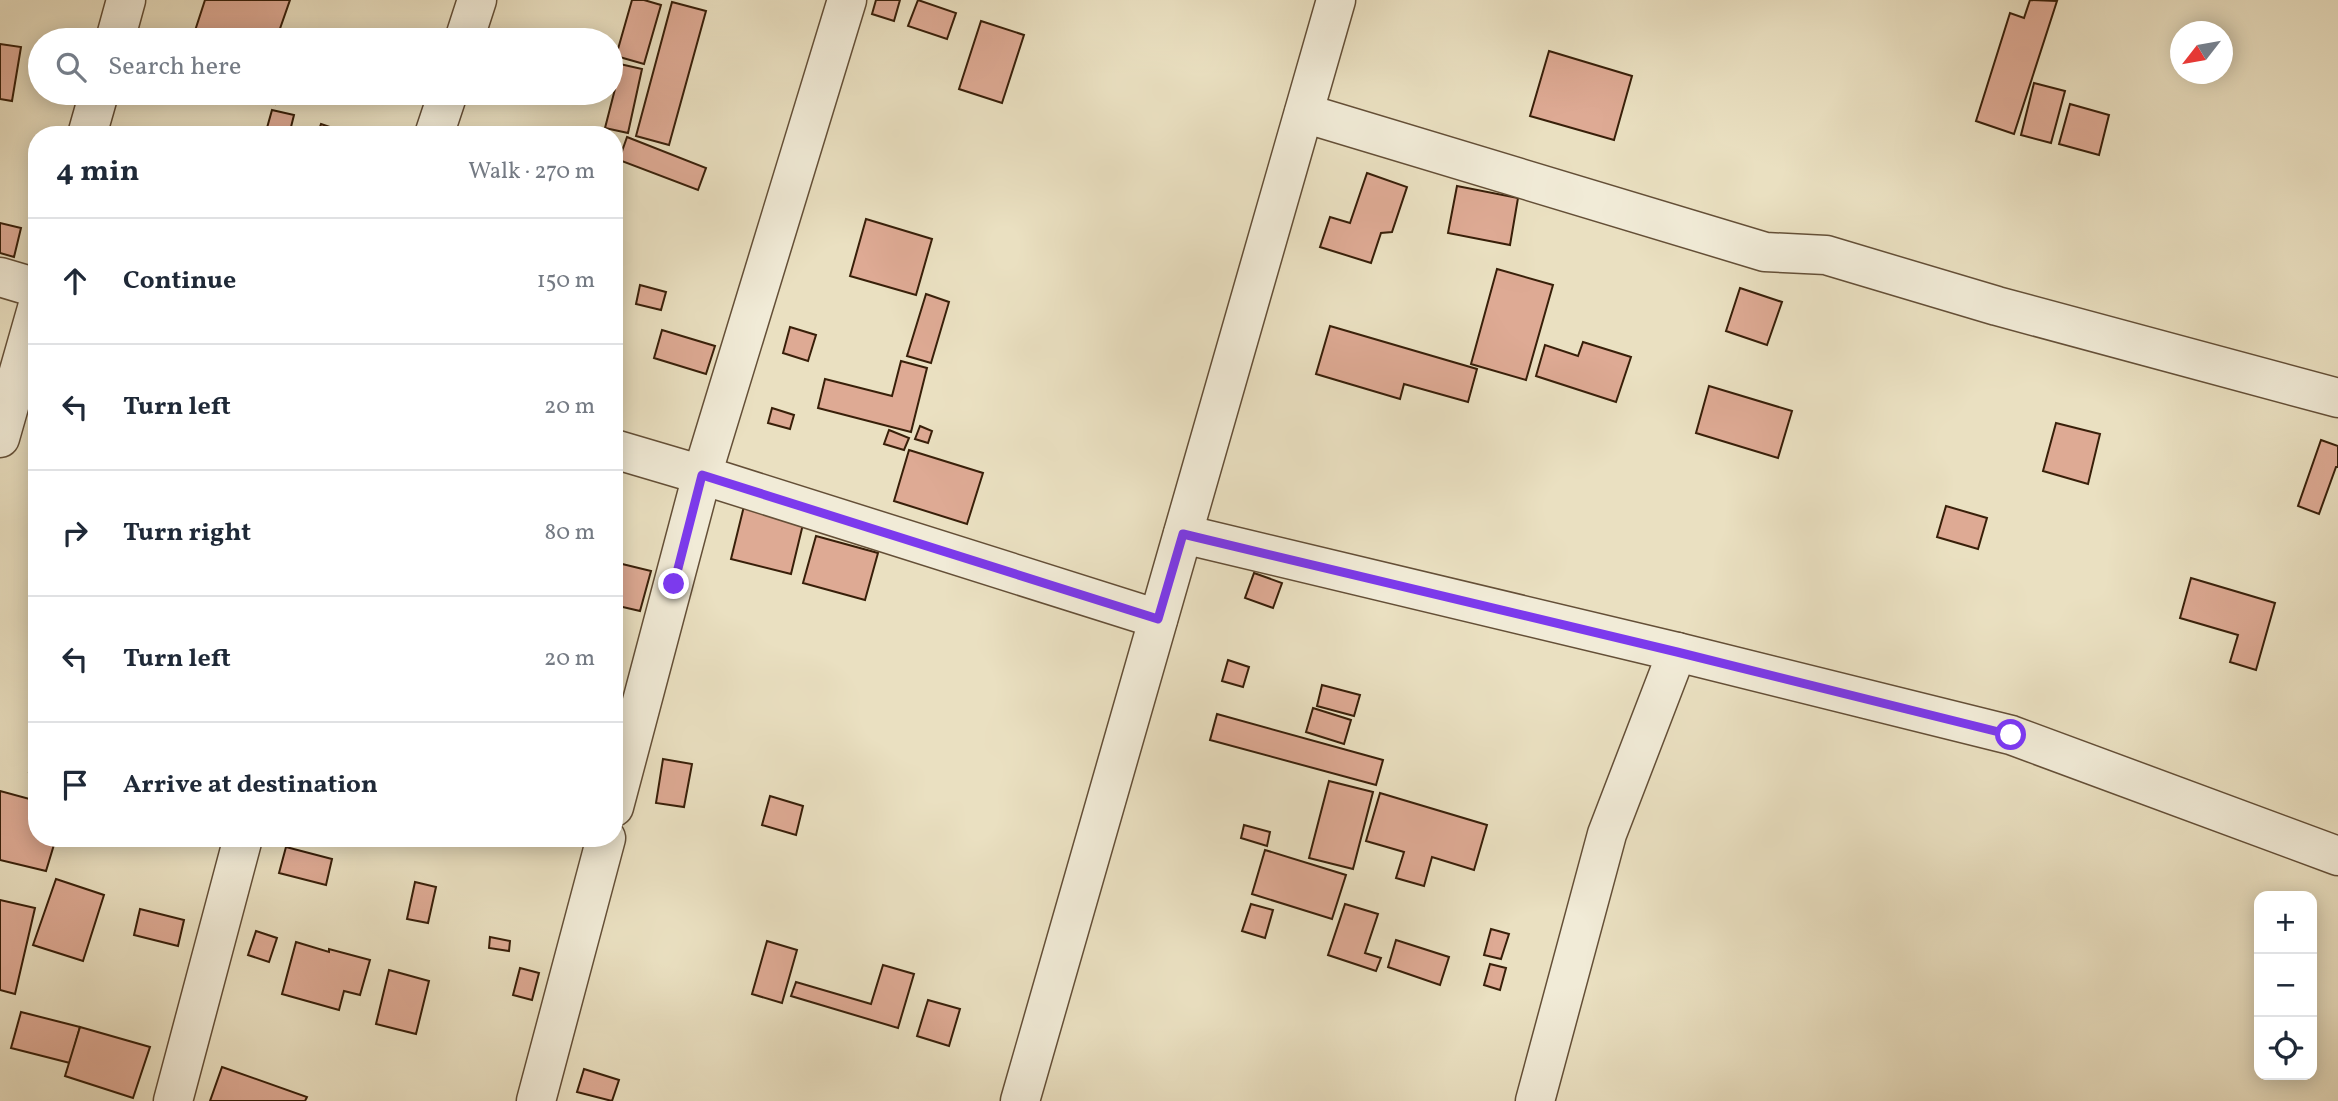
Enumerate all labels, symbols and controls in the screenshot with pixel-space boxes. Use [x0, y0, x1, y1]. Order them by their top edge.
north arrow [2170, 21, 2233, 84]
search box [28, 28, 623, 105]
icon: search [52, 48, 90, 86]
text: Search here [108, 49, 241, 85]
text: 4 min [56, 151, 140, 193]
text: Walk · 270 m [468, 156, 595, 188]
icon: ahead [56, 262, 94, 300]
text: Continue [123, 263, 236, 299]
text: 150 m [537, 265, 595, 297]
icon: left [56, 388, 94, 426]
text: Turn left [123, 389, 231, 425]
text: 20 m [544, 391, 595, 423]
icon: right [56, 514, 94, 552]
text: Turn right [123, 515, 251, 551]
text: 80 m [545, 517, 595, 549]
route end [658, 568, 689, 599]
icon: left [56, 640, 94, 678]
text: Turn left [123, 641, 231, 677]
text: 20 m [544, 643, 595, 675]
route start [1995, 719, 2026, 750]
icon: arrive [56, 766, 94, 804]
text: Arrive at destination [123, 767, 378, 803]
map controls [2254, 891, 2317, 1080]
button: + [2254, 891, 2317, 954]
button: − [2254, 954, 2317, 1017]
button: locate [2254, 1017, 2317, 1080]

